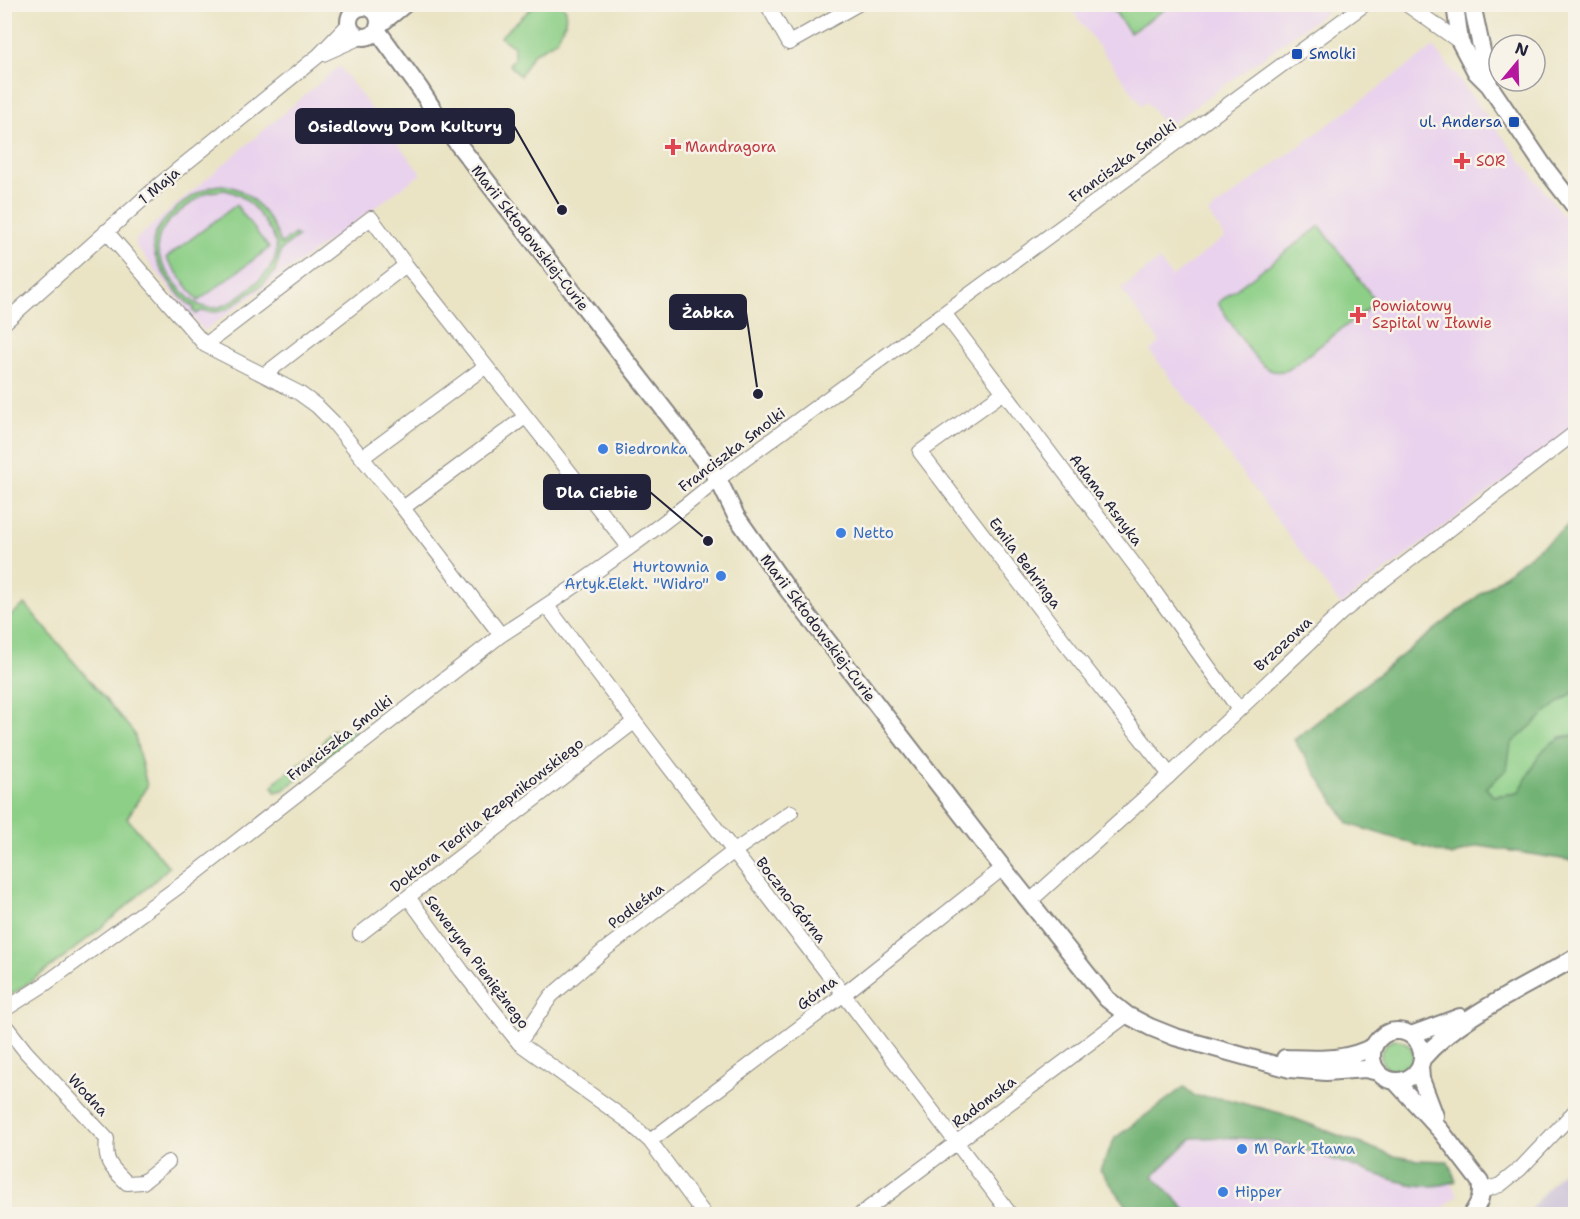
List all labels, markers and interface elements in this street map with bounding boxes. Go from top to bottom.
north arrow [1487,33,1547,93]
text: N [1512,37,1531,61]
place label: Smolki [1309,44,1356,64]
marker: Smolki [1290,47,1304,61]
callout: Osiedlowy Dom Kultury [296,109,514,143]
place label: ul. Andersa [1419,112,1503,132]
street label: Franciszka Smolki [1065,115,1181,207]
marker: ul. Andersa [1507,115,1521,129]
text: Osiedlowy Dom Kultury [308,116,502,137]
place label: Mandragora [685,137,777,157]
marker: Mandragora [666,140,680,154]
place label: SOR [1476,151,1505,171]
marker: SOR [1453,152,1471,170]
street label: Marii Skłodowskiej-Curie [467,161,593,315]
street label: 1 Maja [134,162,184,209]
callout: Żabka [670,295,746,329]
place label: Powiatowy Szpital w Iławie [1372,296,1492,333]
text: Żabka [682,302,734,323]
marker: Powiatowy Szpital w Iławie [1349,306,1367,324]
street label: Franciszka Smolki [675,403,789,497]
place label: Biedronka [615,439,688,459]
marker: Biedronka [596,442,610,456]
street label: Adama Asnyka [1065,450,1148,551]
callout: Dla Ciebie [544,475,650,509]
text: Dla Ciebie [556,482,638,503]
street label: Emila Behringa [984,513,1066,613]
place label: Netto [853,523,894,543]
marker: Netto [834,526,848,540]
street label: Marii Skłodowskiej-Curie [756,550,880,706]
place label: Hurtownia Artyk.Elekt. "Widro" [565,557,710,594]
marker: Hurtownia Artyk.Elekt. "Widro" [714,569,728,583]
street label: Brzozowa [1250,612,1317,676]
street label: Franciszka Smolki [283,690,397,786]
street label: Doktora Teofila Rzepnikowskiego [386,733,588,897]
street label: Boczno-Górna [751,853,831,948]
street label: Podleśna [604,878,669,934]
street label: Seweryna Pieniężnego [420,891,534,1033]
street label: Górna [793,971,842,1015]
street label: Wodna [63,1070,113,1121]
street label: Radomska [948,1071,1021,1133]
place label: M Park Iława [1254,1139,1356,1159]
marker: M Park Iława [1235,1142,1249,1156]
place label: Hipper [1235,1182,1282,1202]
marker: Hipper [1216,1185,1230,1199]

